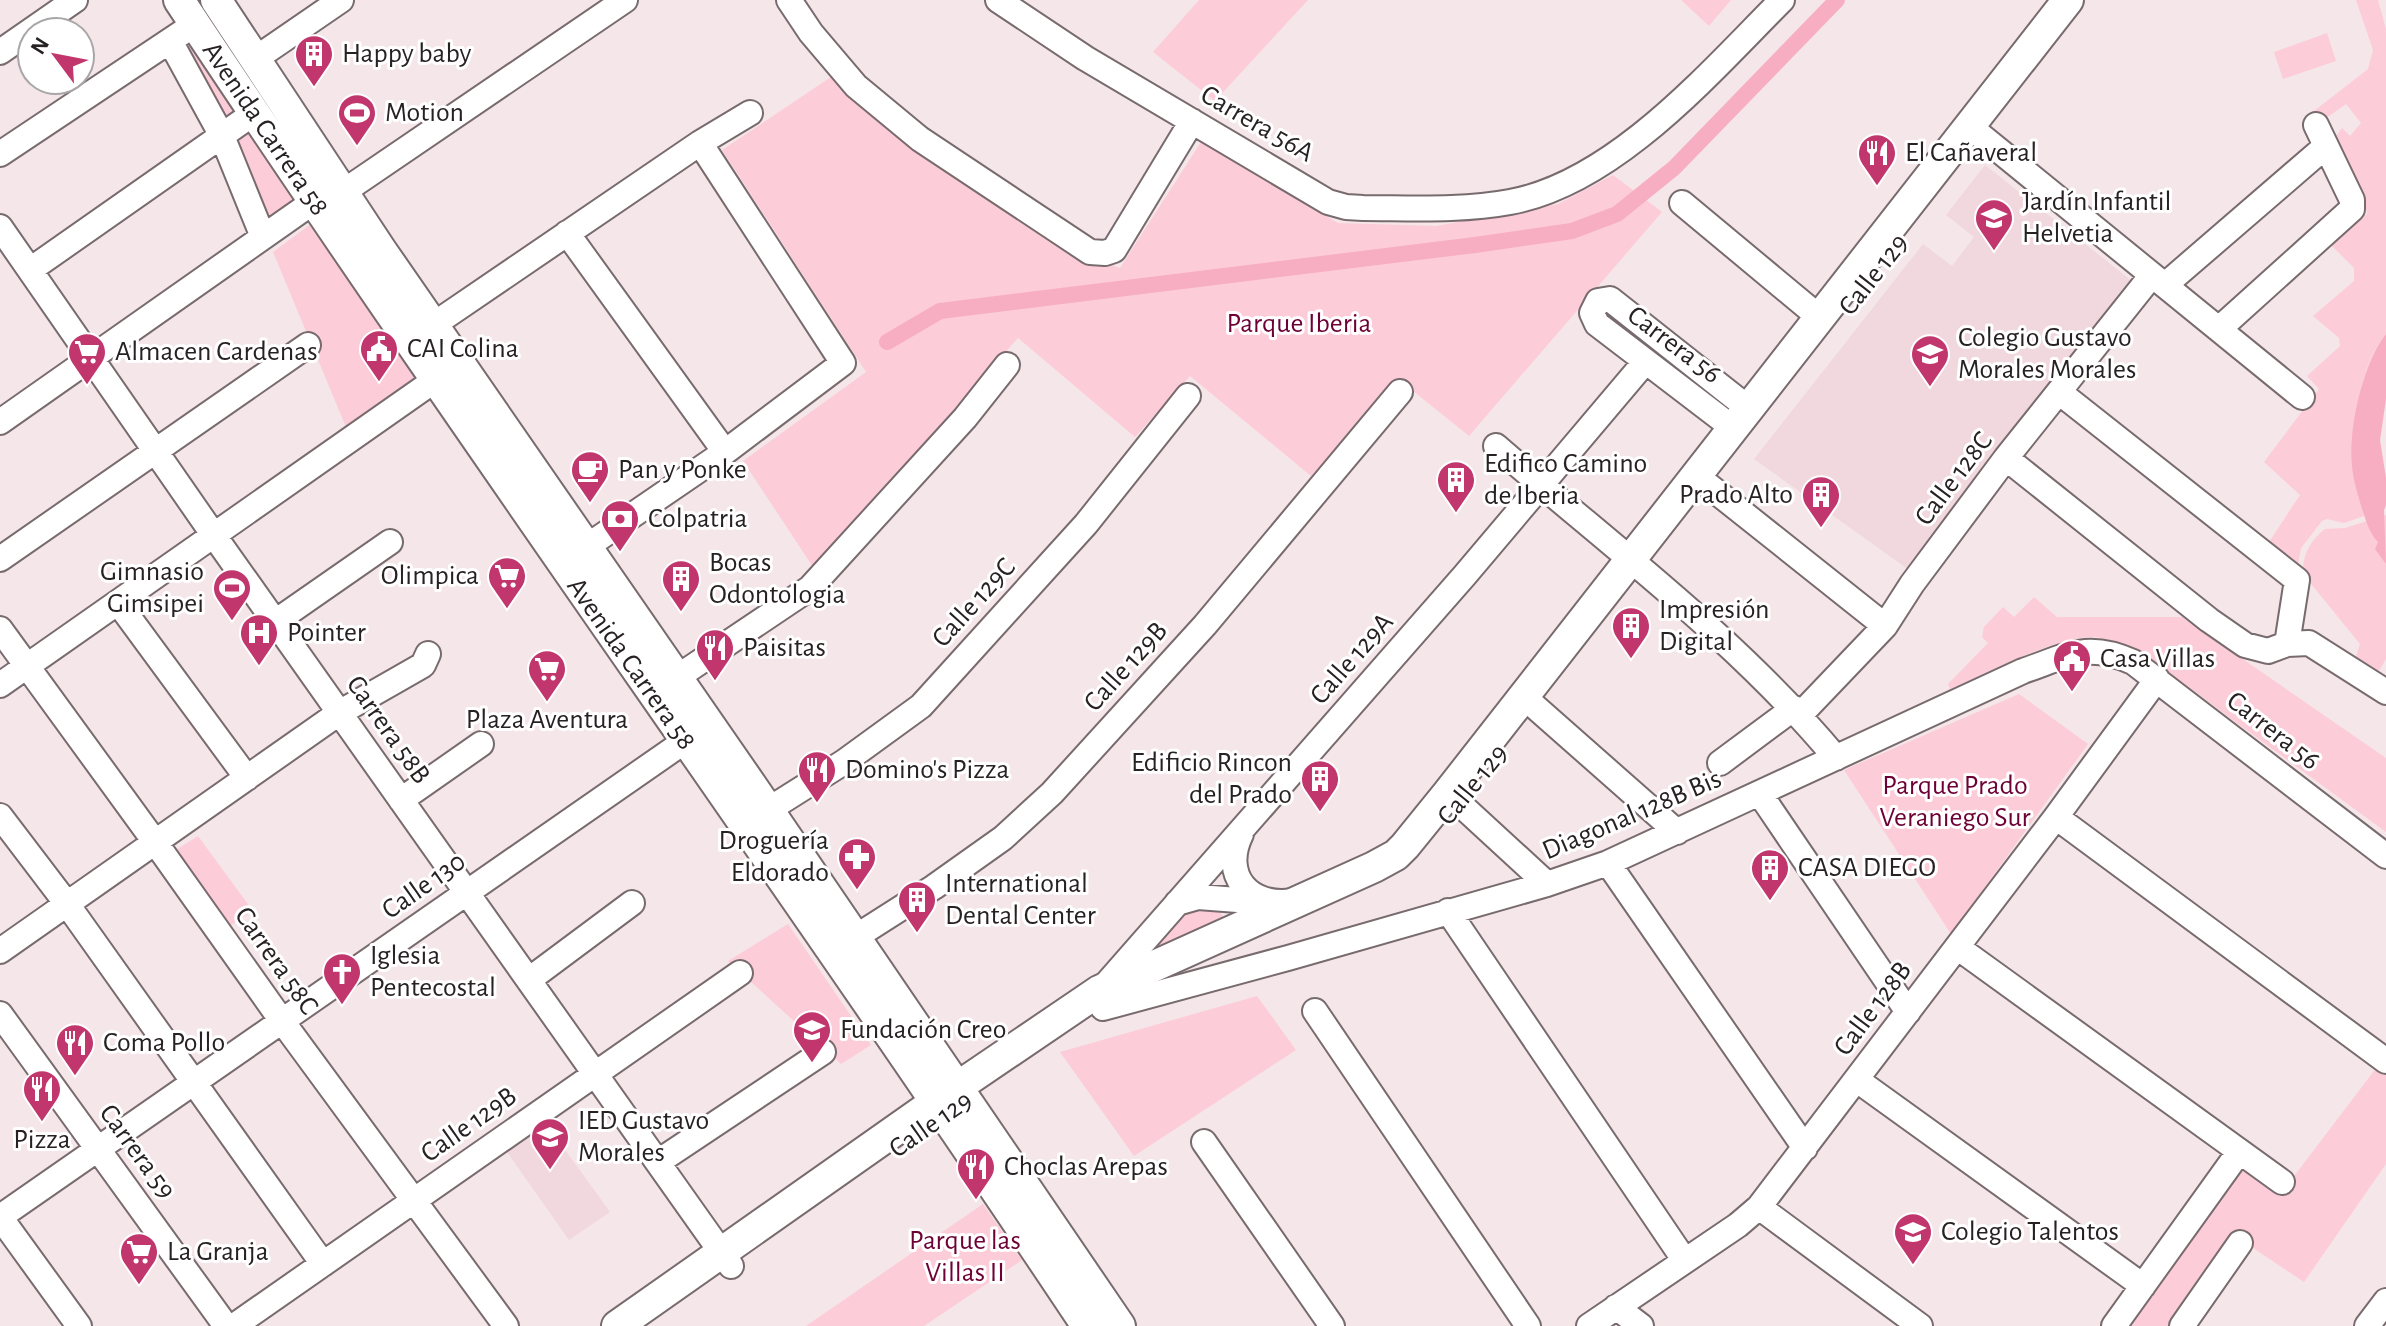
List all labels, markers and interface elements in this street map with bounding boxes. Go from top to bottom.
north arrow [16,16,96,96]
building icon: Happy baby [293,33,335,88]
text: N [27,34,53,58]
street label: Avenida Carrera 58 [197,37,333,221]
place label: Happy baby [342,40,472,68]
street label: Carrera 56A [1196,80,1318,168]
sports icon: Motion [336,92,378,147]
place label: Motion [385,99,464,127]
restaurant icon: El Cañaveral [1856,132,1898,187]
place label: El Cañaveral [1905,139,2037,167]
place label: Jardín Infantil Helvetia [2022,188,2171,248]
school or university icon: Jardín Infantil Helvetia [1973,197,2015,252]
street label: Calle 129 [1834,229,1914,321]
street label: Carrera 56 [1622,301,1726,389]
park label: Parque Iberia [1226,310,1372,338]
place label: Colegio Gustavo Morales Morales [1958,324,2136,384]
public building icon: CAI Colina [358,328,400,383]
supermarket icon: Almacen Cardenas [66,331,108,386]
school or university icon: Colegio Gustavo Morales Morales [1909,333,1951,388]
place label: CAI Colina [407,335,519,363]
place label: Almacen Cardenas [115,338,318,366]
street label: Calle 128C [1910,427,1998,531]
cafe icon: Pan y Ponke [569,449,611,504]
place label: Edifico Camino de Iberia [1484,450,1647,510]
place label: Pan y Ponke [618,456,747,484]
building icon: Edifico Camino de Iberia [1435,459,1477,514]
building icon: Prado Alto [1800,474,1842,529]
place label: Prado Alto [1679,481,1793,509]
bank icon: Colpatria [599,498,641,553]
place label: Colpatria [648,505,748,533]
place label: Bocas Odontologia [709,549,846,609]
street label: Calle 129C [927,553,1021,653]
supermarket icon: Olimpica [486,555,528,610]
place label: Gimnasio Gimsipei [100,558,204,618]
building icon: Bocas Odontologia [660,558,702,613]
place label: Olimpica [381,562,479,590]
sports icon: Gimnasio Gimsipei [211,567,253,622]
street label: Avenida Carrera 58 [561,573,701,755]
place label: Impresión Digital [1659,596,1770,656]
building icon: Impresión Digital [1610,605,1652,660]
street label: Calle 129A [1305,608,1399,710]
hospital icon: Pointer [238,612,280,667]
street label: Calle 129B [1079,617,1173,717]
place label: Pointer [287,619,366,647]
restaurant icon: Paisitas [694,627,736,682]
place label: Paisitas [743,634,826,662]
public building icon: Casa Villas [2051,638,2093,693]
place label: Casa Villas [2100,645,2215,673]
supermarket icon: Plaza Aventura [526,648,568,703]
street label: Carrera 58B [341,671,435,789]
street label: Carrera 56 [2221,686,2325,776]
place label: Plaza Aventura [466,706,628,734]
street label: Calle 129 [1432,740,1514,830]
restaurant icon: Domino's Pizza [796,749,838,804]
place label: Edificio Rincon del Prado [1131,749,1292,809]
place label: Domino's Pizza [845,756,1009,784]
building icon: Edificio Rincon del Prado [1299,758,1341,813]
street label: Diagonal 128B Bis [1538,765,1726,865]
park label: Parque Prado Veraniego Sur [1879,772,2031,832]
place label: Droguería Eldorado [719,827,829,887]
pharmacy icon: Droguería Eldorado [836,836,878,891]
street label: Calle 130 [377,847,471,925]
building icon: CASA DIEGO [1749,847,1791,902]
place label: CASA DIEGO [1798,854,1936,882]
place label: International Dental Center [945,870,1096,930]
building icon: International Dental Center [896,879,938,934]
street label: Carrera 58C [229,902,323,1020]
place label: Iglesia Pentecostal [370,942,496,1002]
church icon: Iglesia Pentecostal [321,951,363,1006]
street label: Calle 128B [1829,957,1917,1061]
school or university icon: Fundación Creo [791,1009,833,1064]
place label: Fundación Creo [840,1016,1006,1044]
restaurant icon: Coma Pollo [54,1022,96,1077]
place label: Coma Pollo [103,1029,225,1057]
restaurant icon: Pizza [21,1068,63,1123]
street label: Calle 129B [416,1082,522,1168]
street label: Calle 129 [884,1086,978,1164]
street label: Carrera 59 [94,1100,180,1204]
place label: IED Gustavo Morales [578,1107,709,1167]
school or university icon: IED Gustavo Morales [529,1116,571,1171]
place label: Pizza [13,1126,71,1154]
restaurant icon: Choclas Arepas [955,1146,997,1201]
place label: Choclas Arepas [1004,1153,1168,1181]
school or university icon: Colegio Talentos [1892,1211,1934,1266]
place label: Colegio Talentos [1941,1218,2119,1246]
park label: Parque las Villas II [909,1227,1021,1287]
supermarket icon: La Granja [118,1231,160,1286]
place label: La Granja [167,1238,269,1266]

